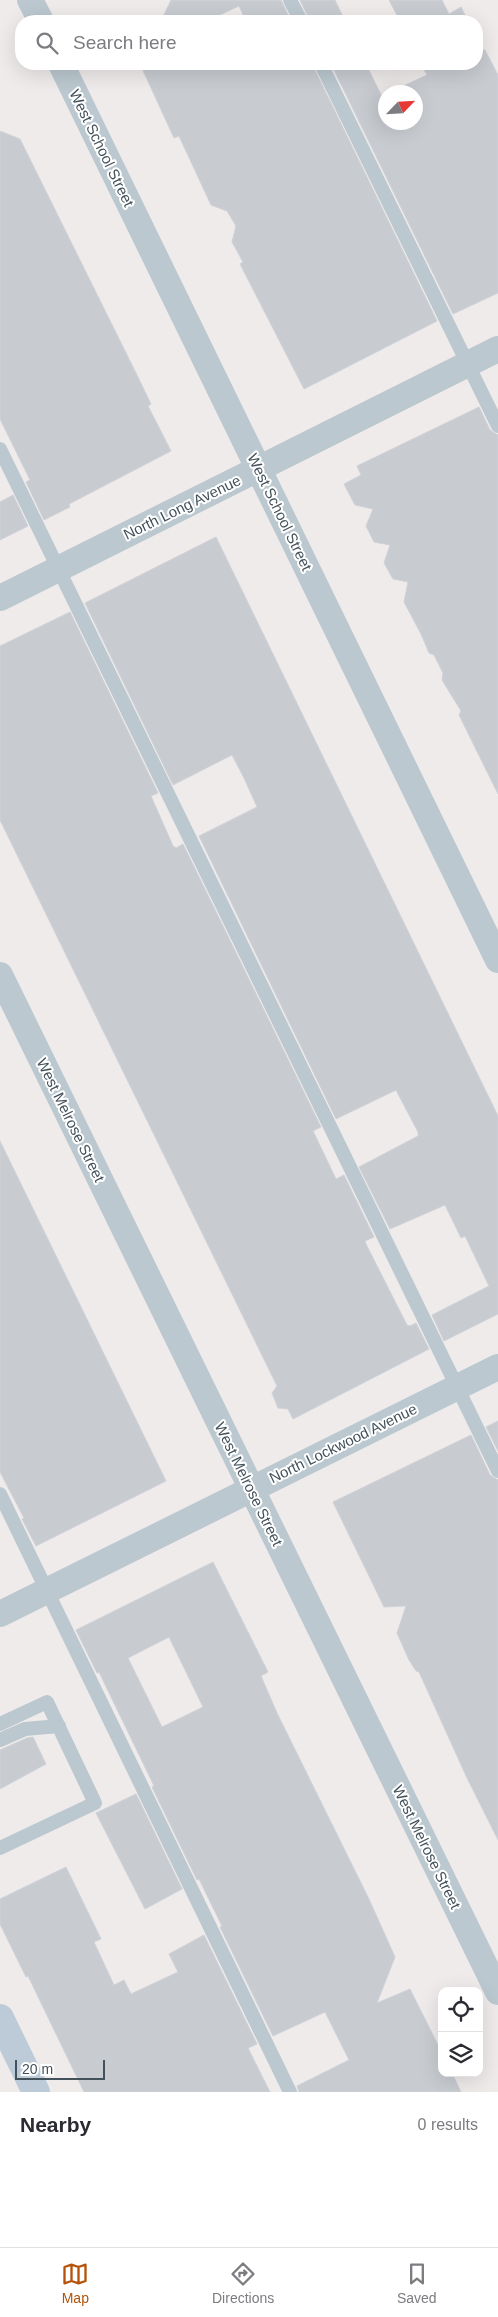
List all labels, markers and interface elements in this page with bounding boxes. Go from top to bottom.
search box [15,15,483,70]
icon: search [33,29,61,57]
text: Search here [73,32,177,53]
north arrow [378,85,423,130]
street label: West School Street [66,87,138,210]
street label: West School Street [244,451,316,574]
street label: North Long Avenue [121,471,243,543]
street label: West Melrose Street [34,1055,109,1185]
street label: North Lockwood Avenue [266,1400,420,1486]
street label: West Melrose Street [212,1419,287,1549]
street label: West Melrose Street [390,1782,465,1912]
map controls [438,1987,483,2077]
button: locate [438,1987,483,2032]
button: layers [438,2032,483,2077]
scale bar [15,2057,105,2080]
text: 20 m [22,2061,53,2077]
text: Nearby [20,2113,91,2136]
text: 0 results [418,2116,478,2133]
tab: Map [61,2260,89,2306]
tab: Directions [212,2260,274,2306]
tab: Saved [397,2260,437,2306]

